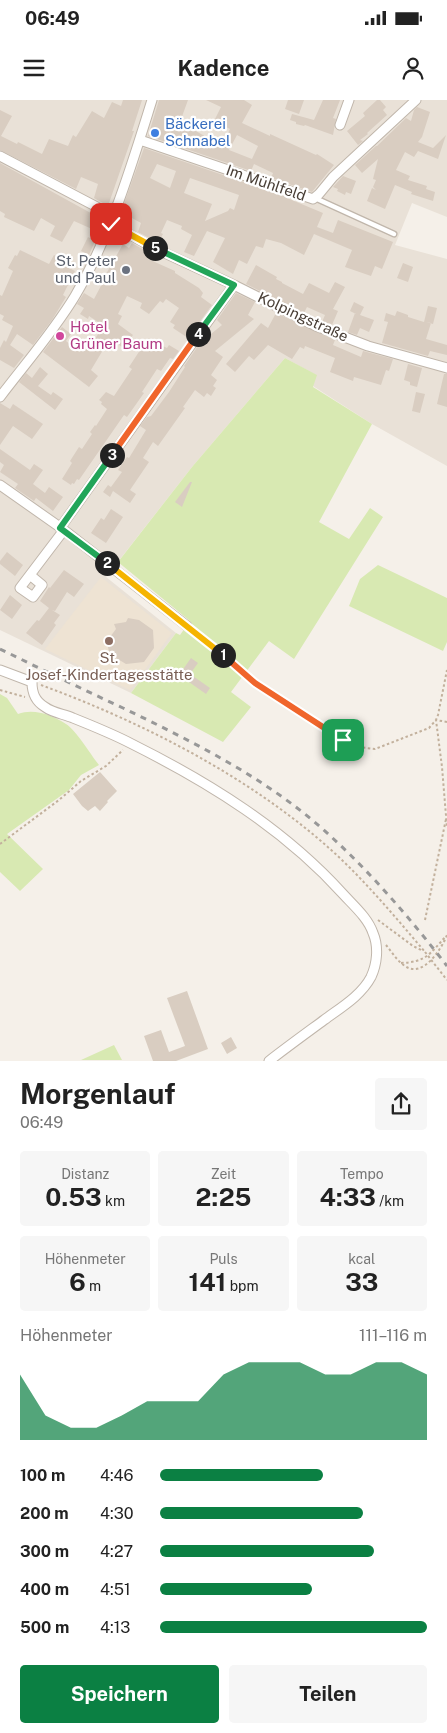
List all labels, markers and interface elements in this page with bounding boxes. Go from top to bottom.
text: 06:49 [25,7,80,29]
icon: menu [20,54,48,82]
icon: person [399,54,427,82]
text: Kadence [178,55,269,81]
place label: Bäckerei Schnabel [165,115,231,149]
marker: Bäckerei Schnabel [149,127,161,139]
street label: Im Mühlfeld [224,161,308,204]
pin [90,203,132,245]
icon: check [97,210,125,238]
pin: 5 [142,236,168,260]
text: 5 [151,240,160,256]
place label: St. Peter und Paul [55,252,116,286]
marker: St. Peter und Paul [120,264,132,276]
street label: Kolpingstraße [255,288,351,345]
place label: Hotel Grüner Baum [70,318,162,352]
pin: 4 [186,322,210,346]
text: 4 [194,326,203,342]
marker: Hotel Grüner Baum [54,330,66,342]
pin: 3 [100,442,124,468]
text: 3 [108,447,117,463]
pin: 2 [94,550,120,576]
text: 2 [103,555,112,571]
marker: St. Josef-Kindertagesstätte [103,635,115,647]
pin: 1 [210,642,236,668]
text: 1 [221,647,227,663]
place label: St. Josef-Kindertagesstätte [26,649,192,683]
pin [322,719,364,761]
icon: arrive [329,726,357,754]
text: Morgenlauf [20,1077,175,1110]
button: share [375,1078,427,1130]
text: 06:49 [20,1113,63,1132]
text: Distanz [61,1166,109,1182]
text: Zeit [211,1166,236,1182]
text: Tempo [340,1166,384,1182]
text: 0.53 [45,1182,102,1212]
text: 2:25 [196,1182,251,1212]
text: 4:33 [320,1182,376,1212]
text: km [102,1193,125,1209]
text: /km [376,1193,404,1209]
text: Höhenmeter [45,1251,126,1267]
text: Puls [209,1251,238,1267]
text: kcal [348,1251,375,1267]
text: 6 [69,1267,86,1297]
text: 141 [188,1267,226,1297]
text: 33 [345,1267,378,1297]
text: m [86,1278,101,1294]
text: bpm [226,1278,259,1294]
text: Höhenmeter [20,1326,113,1345]
text: 111–116 m [359,1326,427,1345]
text: 100 m [20,1466,65,1485]
text: 4:46 [100,1466,134,1485]
text: 200 m [20,1504,69,1523]
text: 4:30 [100,1504,133,1523]
text: 300 m [20,1542,69,1561]
text: 4:27 [100,1542,133,1561]
text: 400 m [20,1580,69,1599]
text: 4:51 [100,1580,130,1599]
text: 500 m [20,1618,69,1637]
text: 4:13 [100,1618,130,1637]
button: Speichern [20,1665,219,1723]
button: Teilen [229,1665,427,1723]

